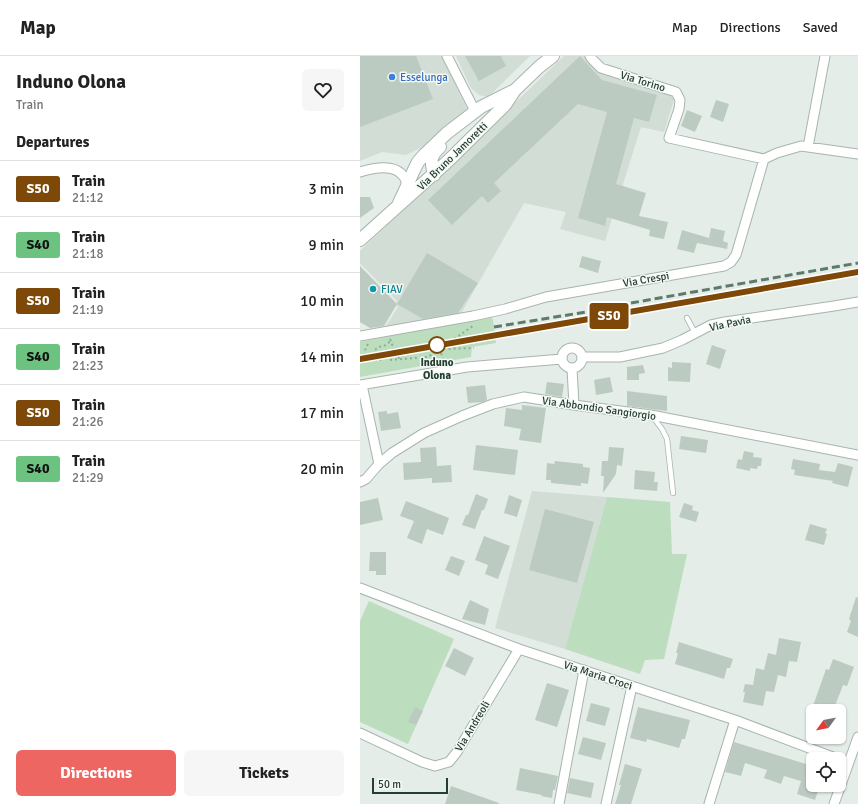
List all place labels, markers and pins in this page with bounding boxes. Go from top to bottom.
place label: Esselunga [400,71,448,84]
marker: Esselunga [387,72,397,82]
place label: FIAV [381,283,403,296]
marker: FIAV [368,284,378,294]
marker: Induno Olona [428,336,446,354]
place label: Induno Olona [420,356,454,382]

